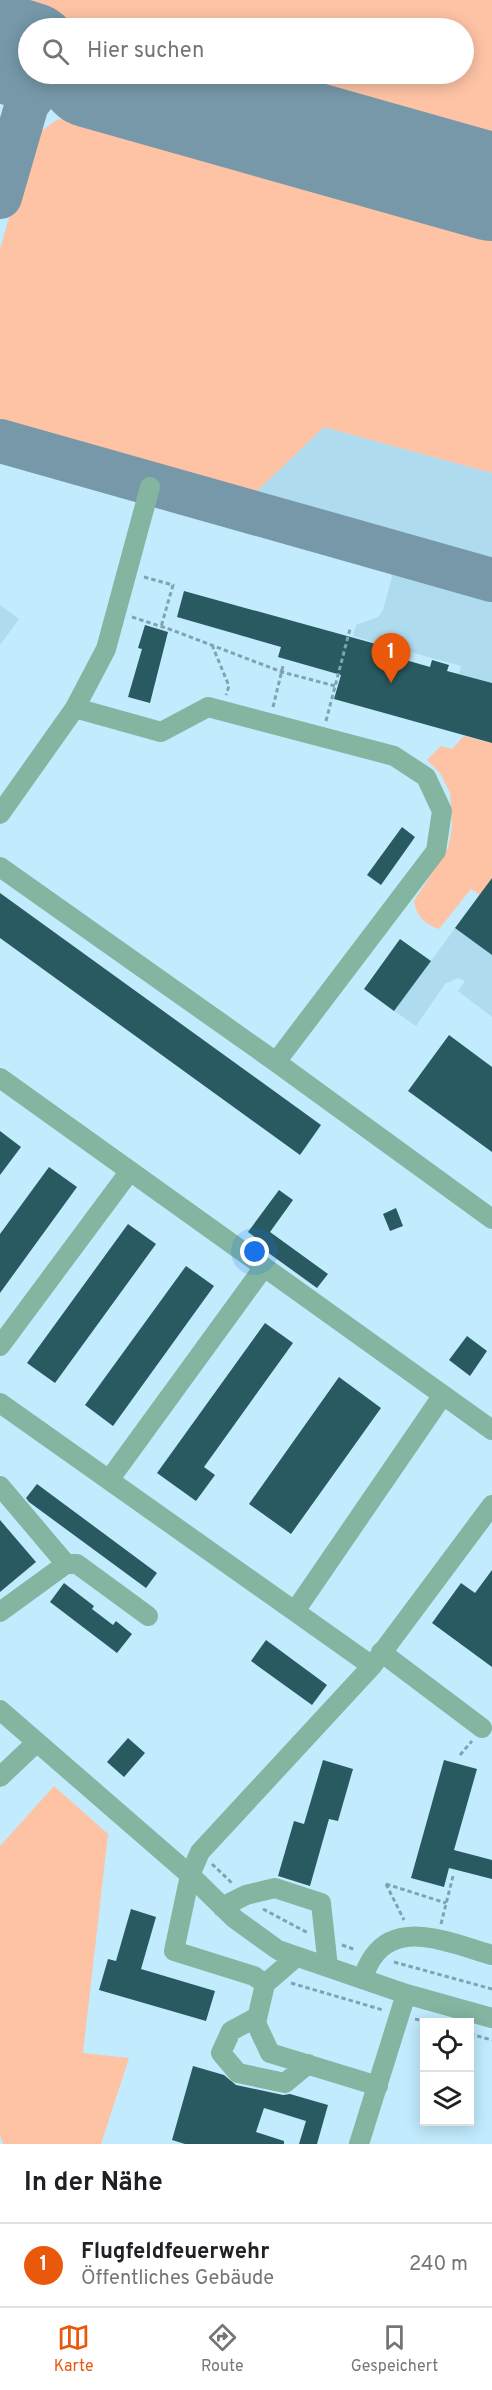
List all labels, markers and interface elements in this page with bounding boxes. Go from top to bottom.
search box [18,18,474,84]
icon: search [39,35,72,68]
text: Hier suchen [87,38,204,65]
pin: 1 [372,634,410,683]
your location [240,1237,269,1266]
map controls [420,2018,474,2126]
button: locate [420,2018,474,2072]
button: layers [420,2072,474,2126]
text: In der Nähe [24,2167,163,2200]
text: Flugfeldfeuerwehr [81,2239,269,2266]
text: 1 [40,2252,48,2278]
text: 240 m [409,2252,468,2278]
text: Öffentliches Gebäude [81,2266,274,2292]
tab: Karte [54,2321,94,2377]
tab: Route [201,2321,244,2377]
tab: Gespeichert [351,2321,438,2377]

